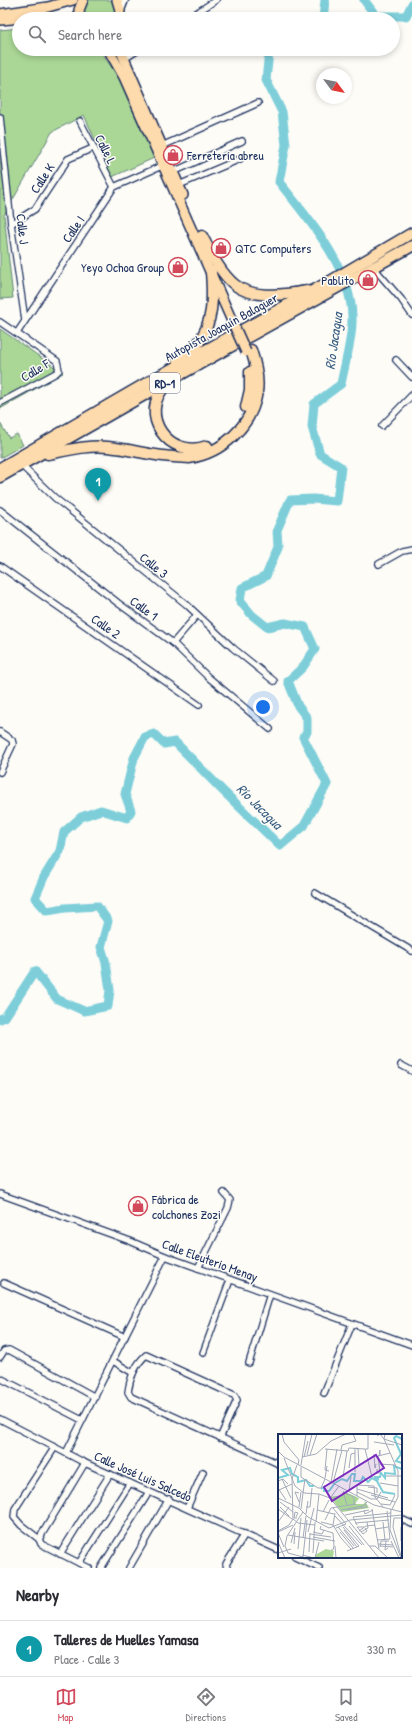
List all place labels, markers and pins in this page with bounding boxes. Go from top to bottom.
shop icon: Ferretería abreu [162,144,184,166]
place label: Ferretería abreu [186,146,264,164]
shop icon: QTC Computers [210,237,232,259]
place label: QTC Computers [235,239,311,257]
shop icon: Yeyo Ochoa Group [167,256,189,278]
place label: Yeyo Ochoa Group [81,258,164,276]
shop icon: Pablito [357,269,379,291]
place label: Pablito [321,271,354,289]
pin: 1 [85,468,111,501]
place label: Fábrica de colchones Zozi [151,1190,221,1223]
shop icon: Fábrica de colchones Zozi [127,1195,149,1217]

